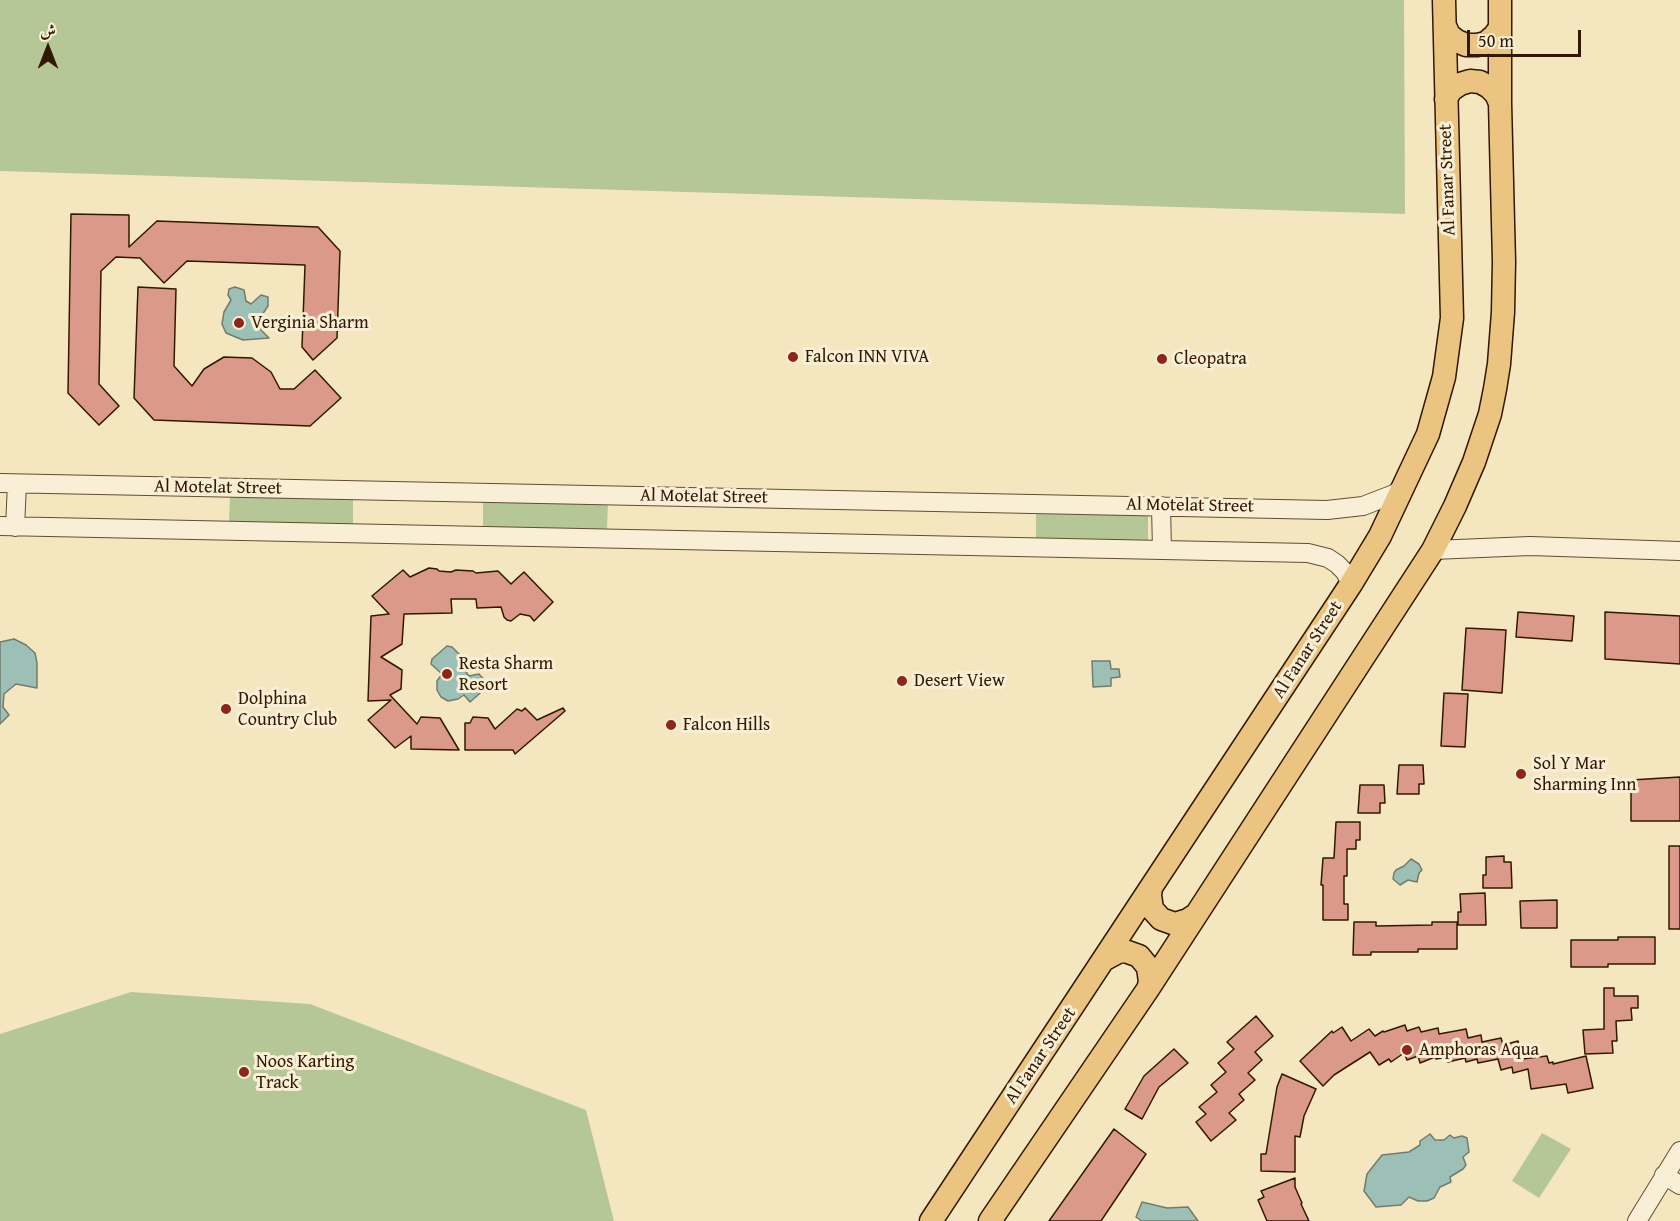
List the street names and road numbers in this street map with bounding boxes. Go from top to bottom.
street label: Al Fanar Street [1435,124,1461,236]
street label: Al Motelat Street [154,476,282,500]
street label: Al Motelat Street [640,485,768,509]
street label: Al Motelat Street [1126,494,1254,518]
street label: Al Fanar Street [1268,597,1348,703]
street label: Al Fanar Street [1001,1004,1081,1108]

